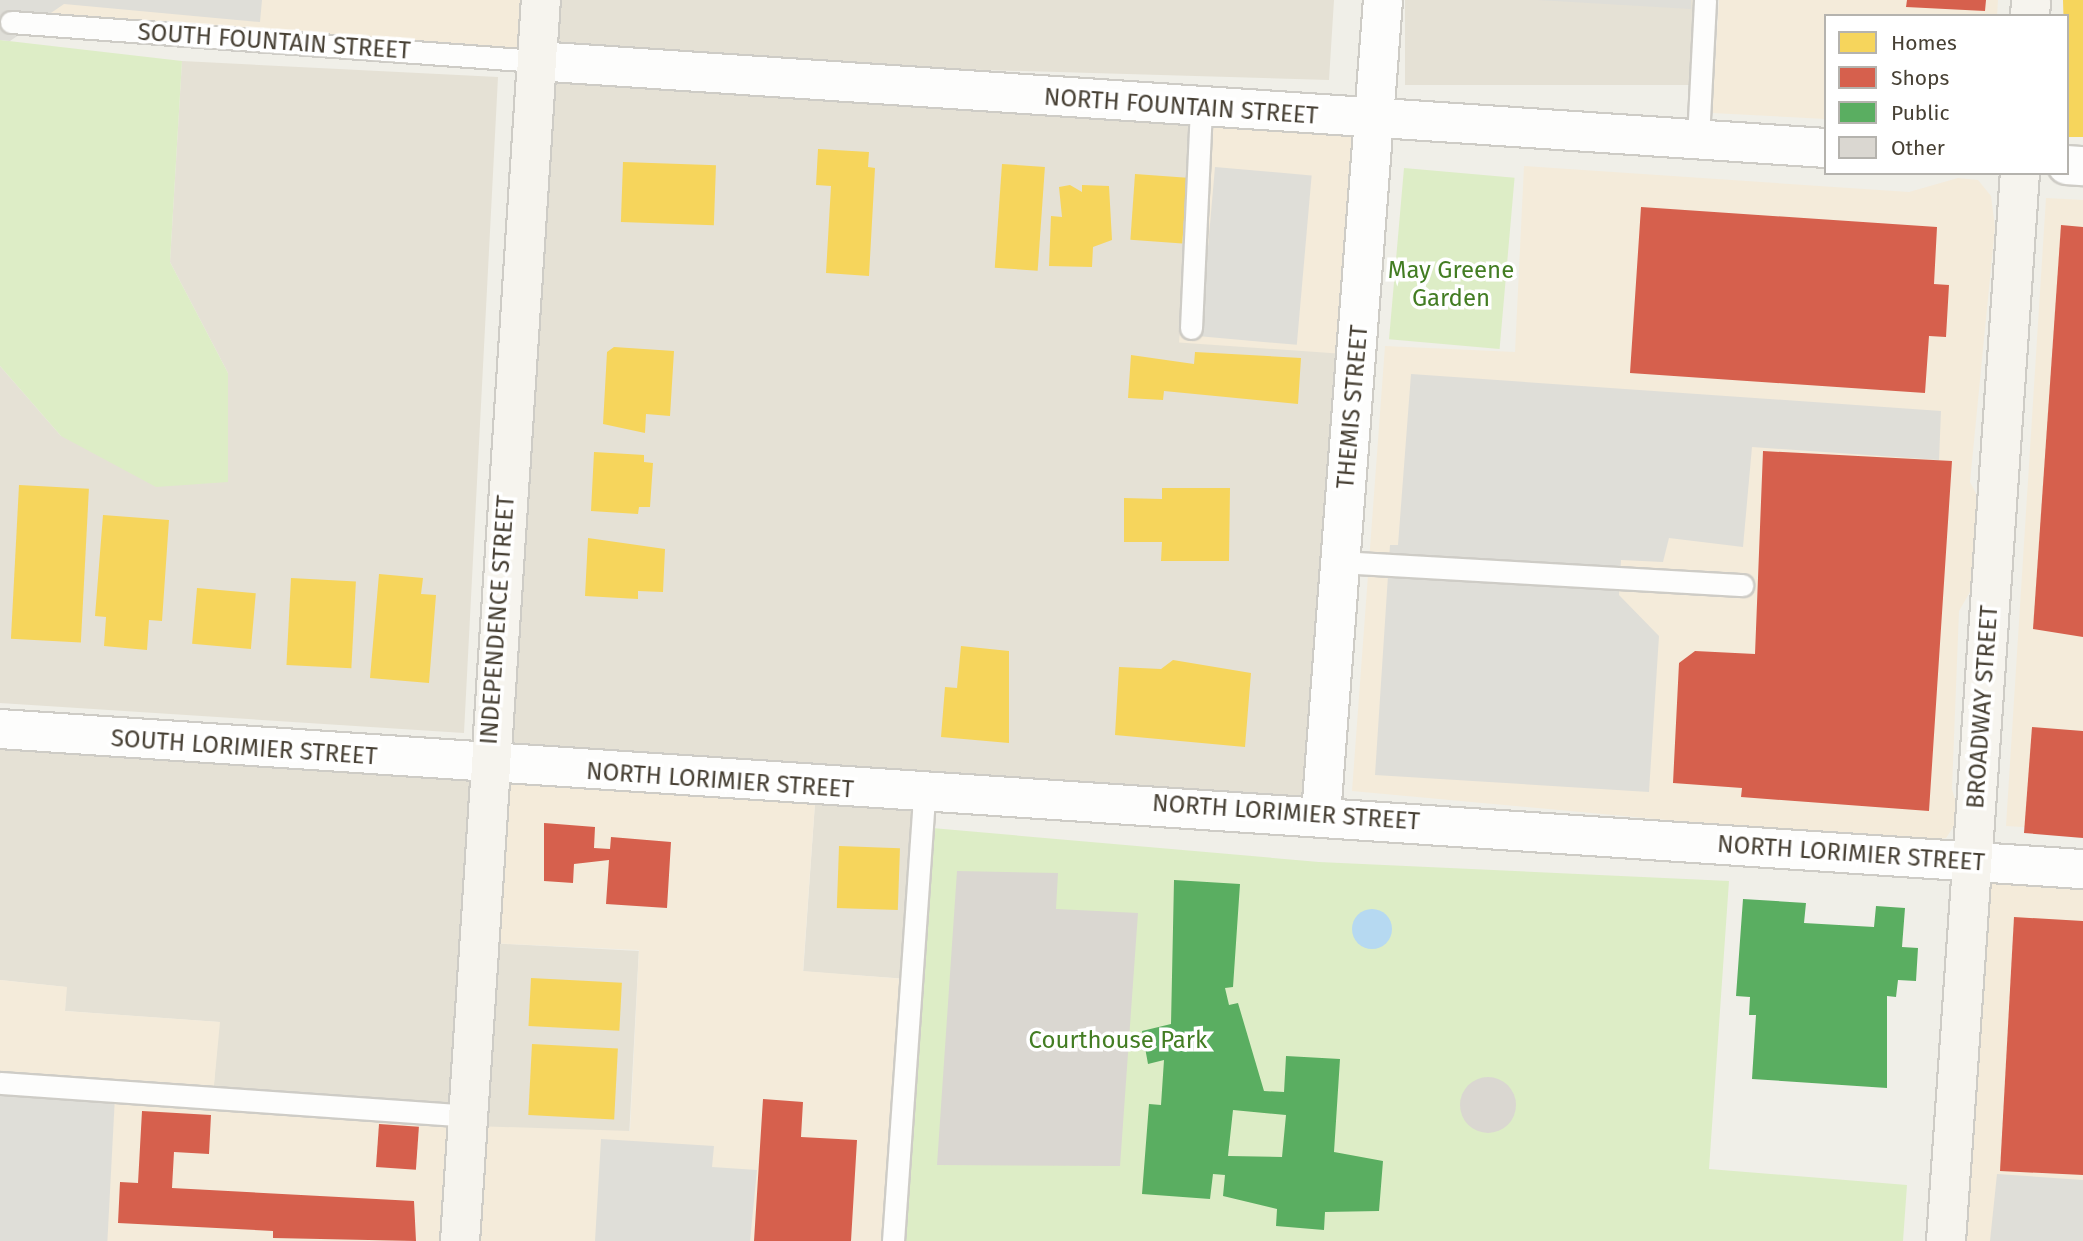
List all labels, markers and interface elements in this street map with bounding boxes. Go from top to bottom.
legend [1824,14,2069,175]
street label: SOUTH FOUNTAIN STREET [137,18,411,66]
text: Homes [1891,30,1957,56]
text: Shops [1891,65,1949,91]
street label: NORTH FOUNTAIN STREET [1043,83,1319,131]
text: Public [1891,100,1949,126]
text: Other [1891,135,1945,161]
park label: May Greene Garden [1388,257,1514,313]
street label: THEMIS STREET [1331,324,1375,490]
street label: INDEPENDENCE STREET [475,494,521,746]
street label: BROADWAY STREET [1962,604,2004,810]
street label: SOUTH LORIMIER STREET [110,724,378,772]
street label: NORTH LORIMIER STREET [585,757,855,805]
street label: NORTH LORIMIER STREET [1151,789,1421,837]
street label: NORTH LORIMIER STREET [1716,830,1986,878]
park label: Courthouse Park [1029,1027,1207,1055]

